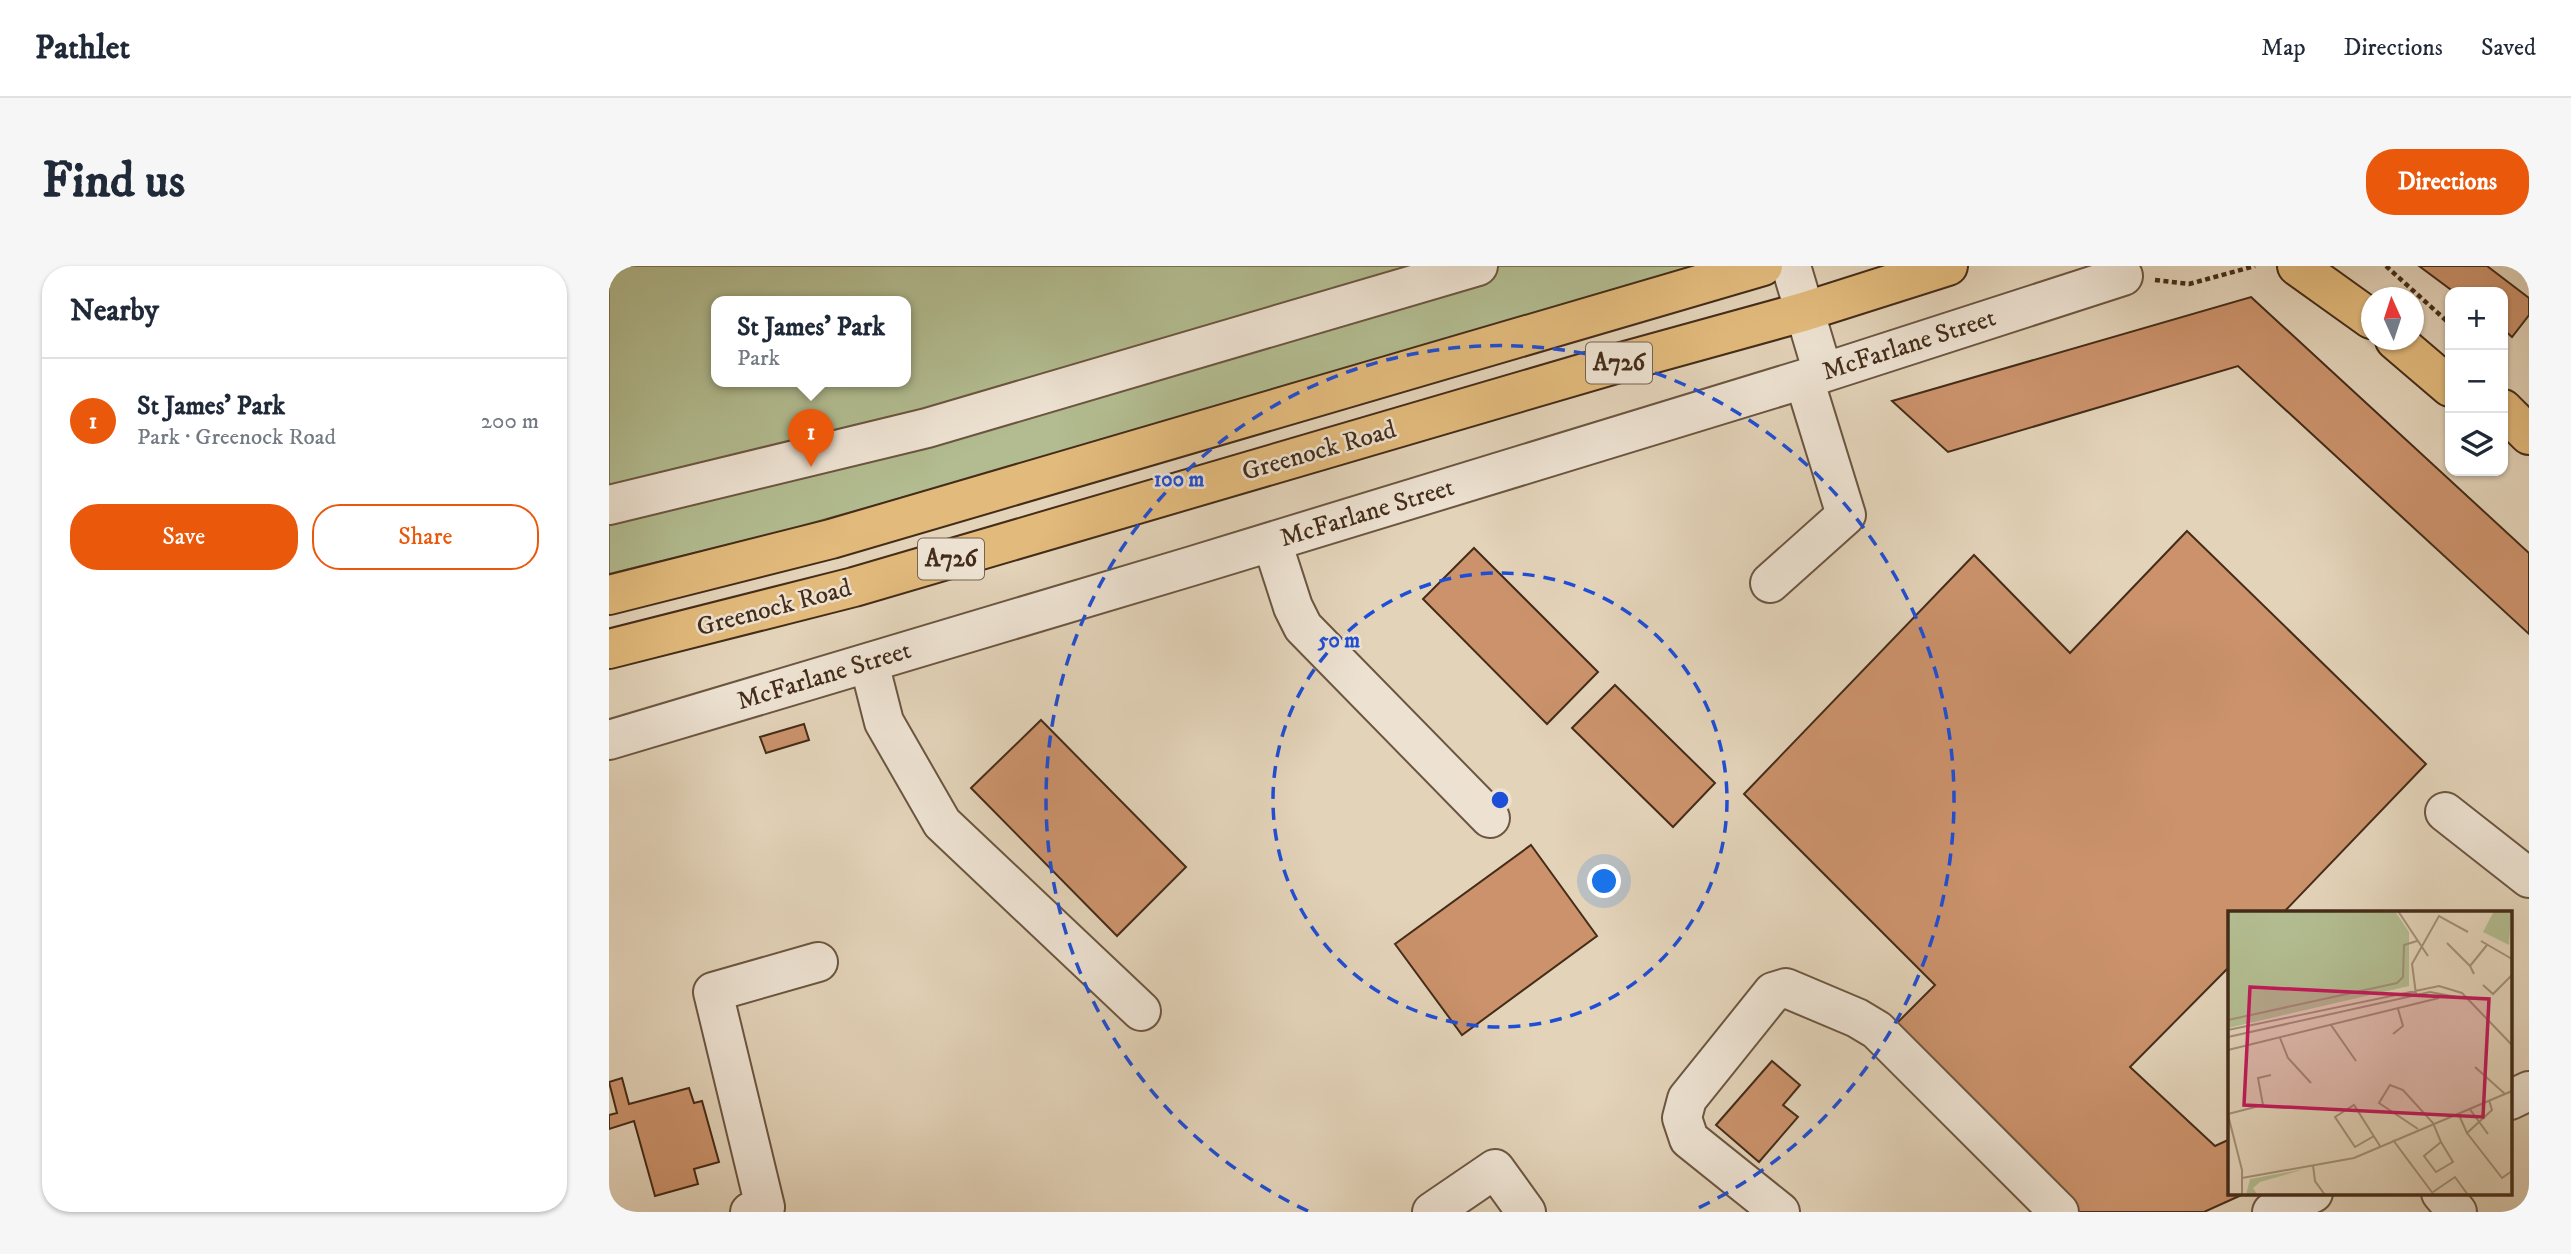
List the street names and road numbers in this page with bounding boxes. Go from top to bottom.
street label: McFarlane Street [1818,301,2000,389]
road number: A726 [1586,342,1652,384]
street label: Greenock Road [1238,413,1400,489]
street label: McFarlane Street [1276,471,1458,555]
road number: A726 [918,538,984,580]
street label: Greenock Road [693,571,855,645]
street label: McFarlane Street [733,634,915,718]

